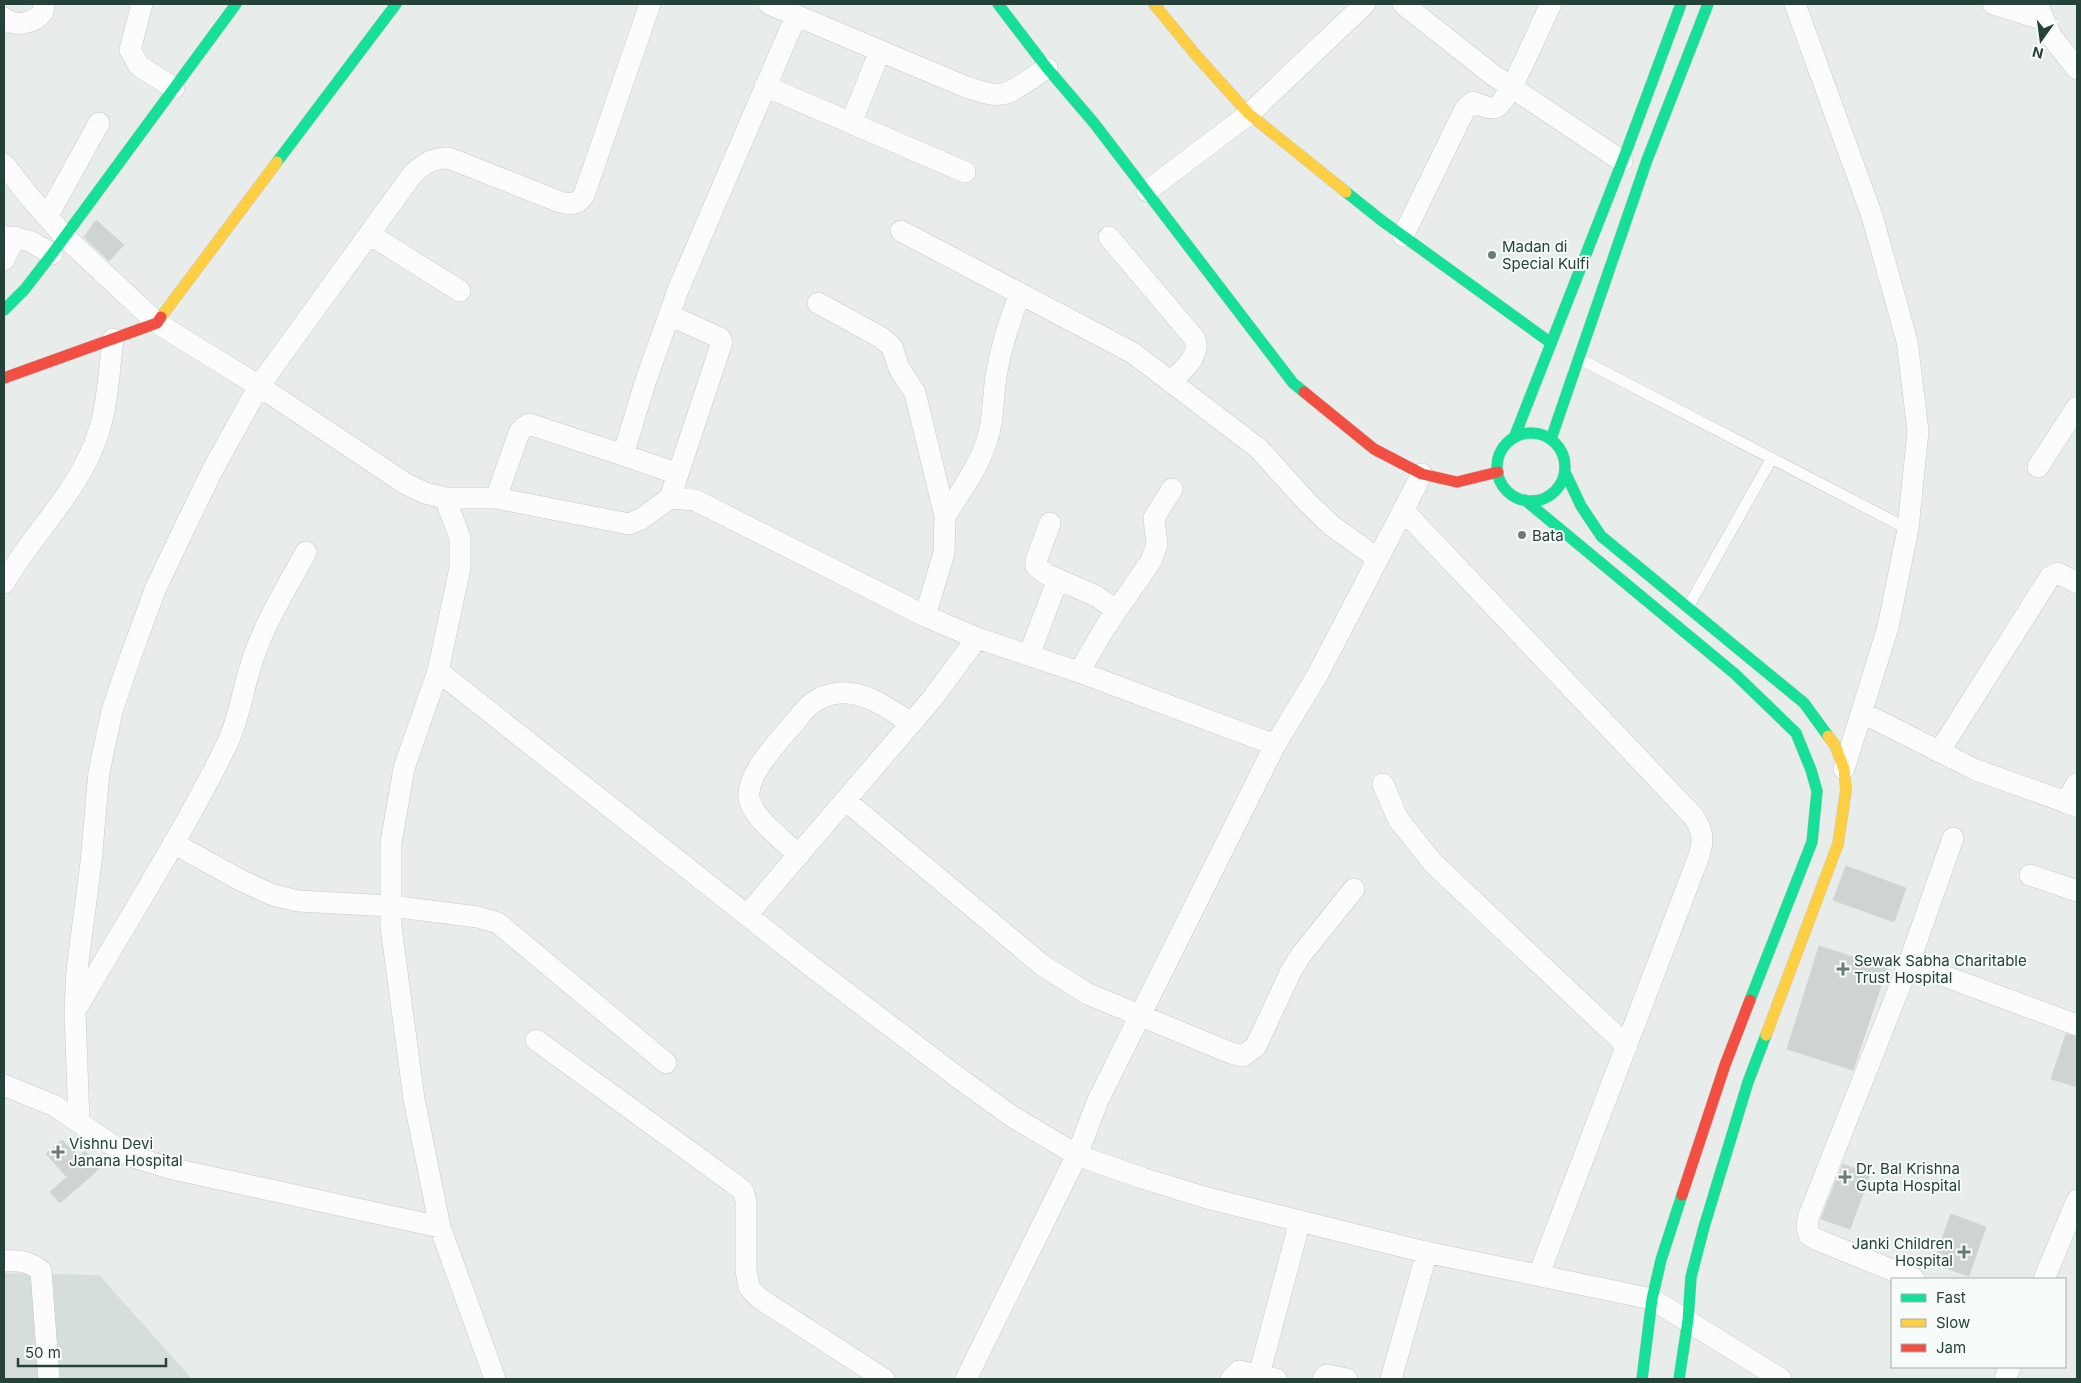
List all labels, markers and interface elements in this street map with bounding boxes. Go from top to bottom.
north arrow [2016,15,2066,65]
text: N [2031,44,2045,63]
place label: Madan di Special Kulfi [1502,237,1589,273]
marker: Madan di Special Kulfi [1486,249,1498,261]
place label: Bata [1532,526,1564,545]
marker: Bata [1516,529,1528,541]
place label: Sewak Sabha Charitable Trust Hospital [1854,951,2027,987]
marker: Sewak Sabha Charitable Trust Hospital [1836,962,1850,976]
place label: Vishnu Devi Janana Hospital [69,1134,183,1170]
marker: Vishnu Devi Janana Hospital [51,1145,65,1159]
place label: Dr. Bal Krishna Gupta Hospital [1856,1159,1961,1195]
marker: Dr. Bal Krishna Gupta Hospital [1838,1170,1852,1184]
place label: Janki Children Hospital [1852,1234,1953,1270]
marker: Janki Children Hospital [1957,1245,1971,1259]
legend [1891,1278,2066,1368]
text: Fast [1936,1288,1966,1307]
text: Slow [1936,1313,1970,1332]
scale bar [18,1336,165,1368]
text: Jam [1936,1338,1966,1357]
text: 50 m [25,1343,61,1362]

